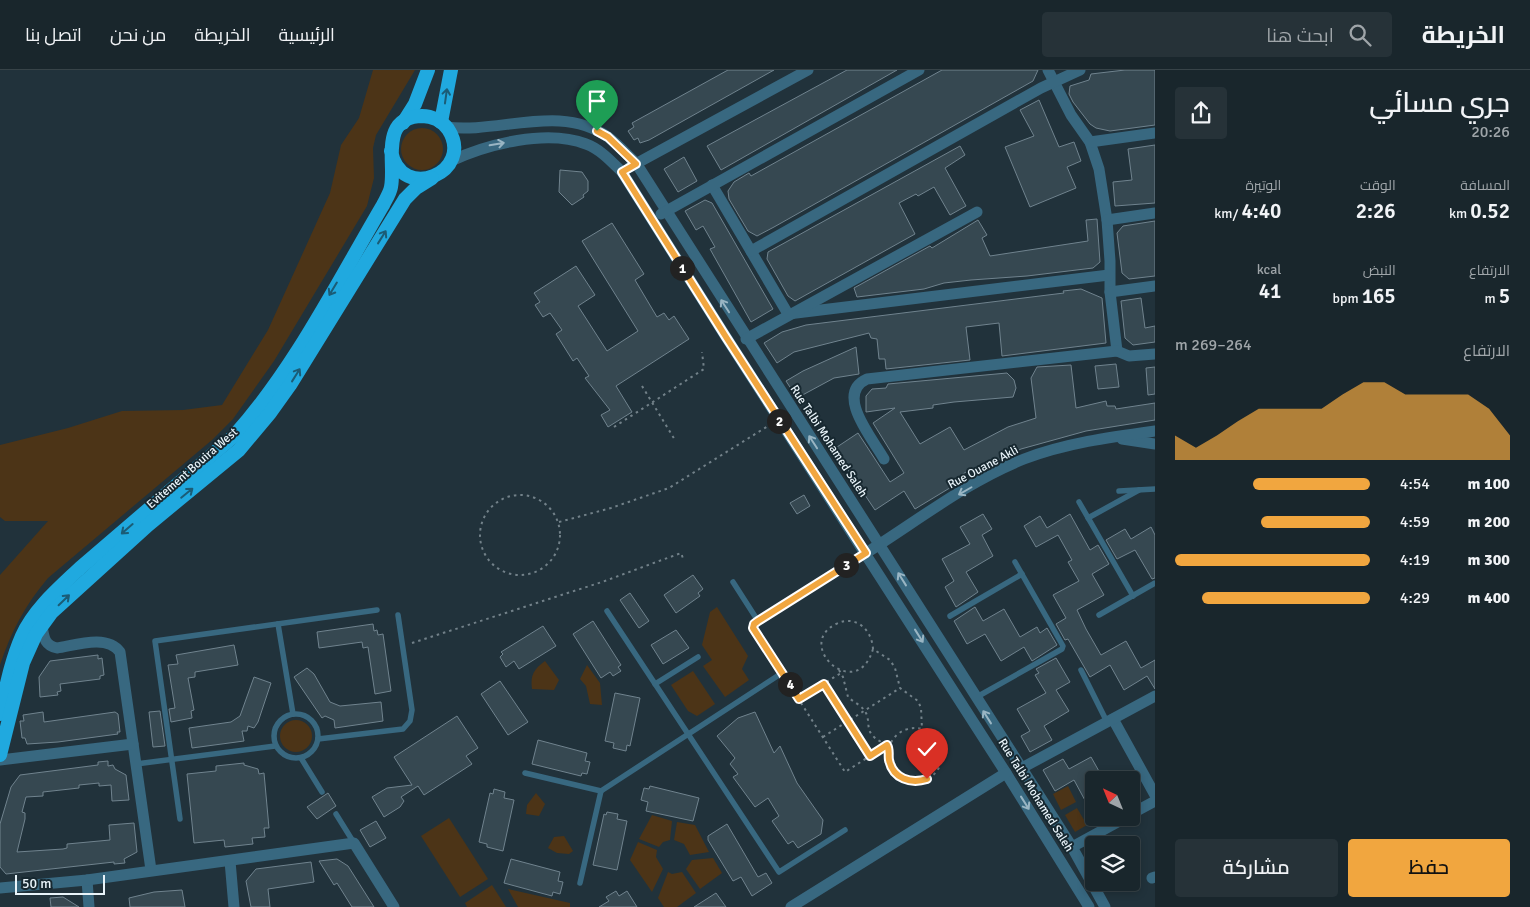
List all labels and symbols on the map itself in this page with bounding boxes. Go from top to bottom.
pin [576,80,618,131]
one-way arrow [441,89,451,105]
one-way arrow [488,139,504,149]
one-way arrow [377,230,387,244]
pin: 1 [670,256,694,280]
one-way arrow [328,281,338,295]
one-way arrow [719,300,729,314]
one-way arrow [292,368,302,382]
street label: Rue Talbi Mohamed Saleh [787,382,870,500]
pin: 2 [766,408,792,434]
street label: Evitement Bouira West [144,425,241,512]
one-way arrow [808,436,818,450]
street label: Rue Ouane Akli [945,443,1021,492]
one-way arrow [958,486,973,496]
one-way arrow [180,488,193,499]
one-way arrow [120,523,133,534]
pin: 3 [834,552,858,578]
one-way arrow [896,572,906,586]
one-way arrow [58,594,71,606]
one-way arrow [914,629,924,643]
pin: 4 [778,672,802,696]
one-way arrow [982,710,993,724]
pin [906,728,948,779]
street label: Rue Talbi Mohamed Saleh [995,736,1077,855]
north arrow [1085,771,1140,826]
one-way arrow [1020,795,1030,809]
scale bar [15,872,105,895]

